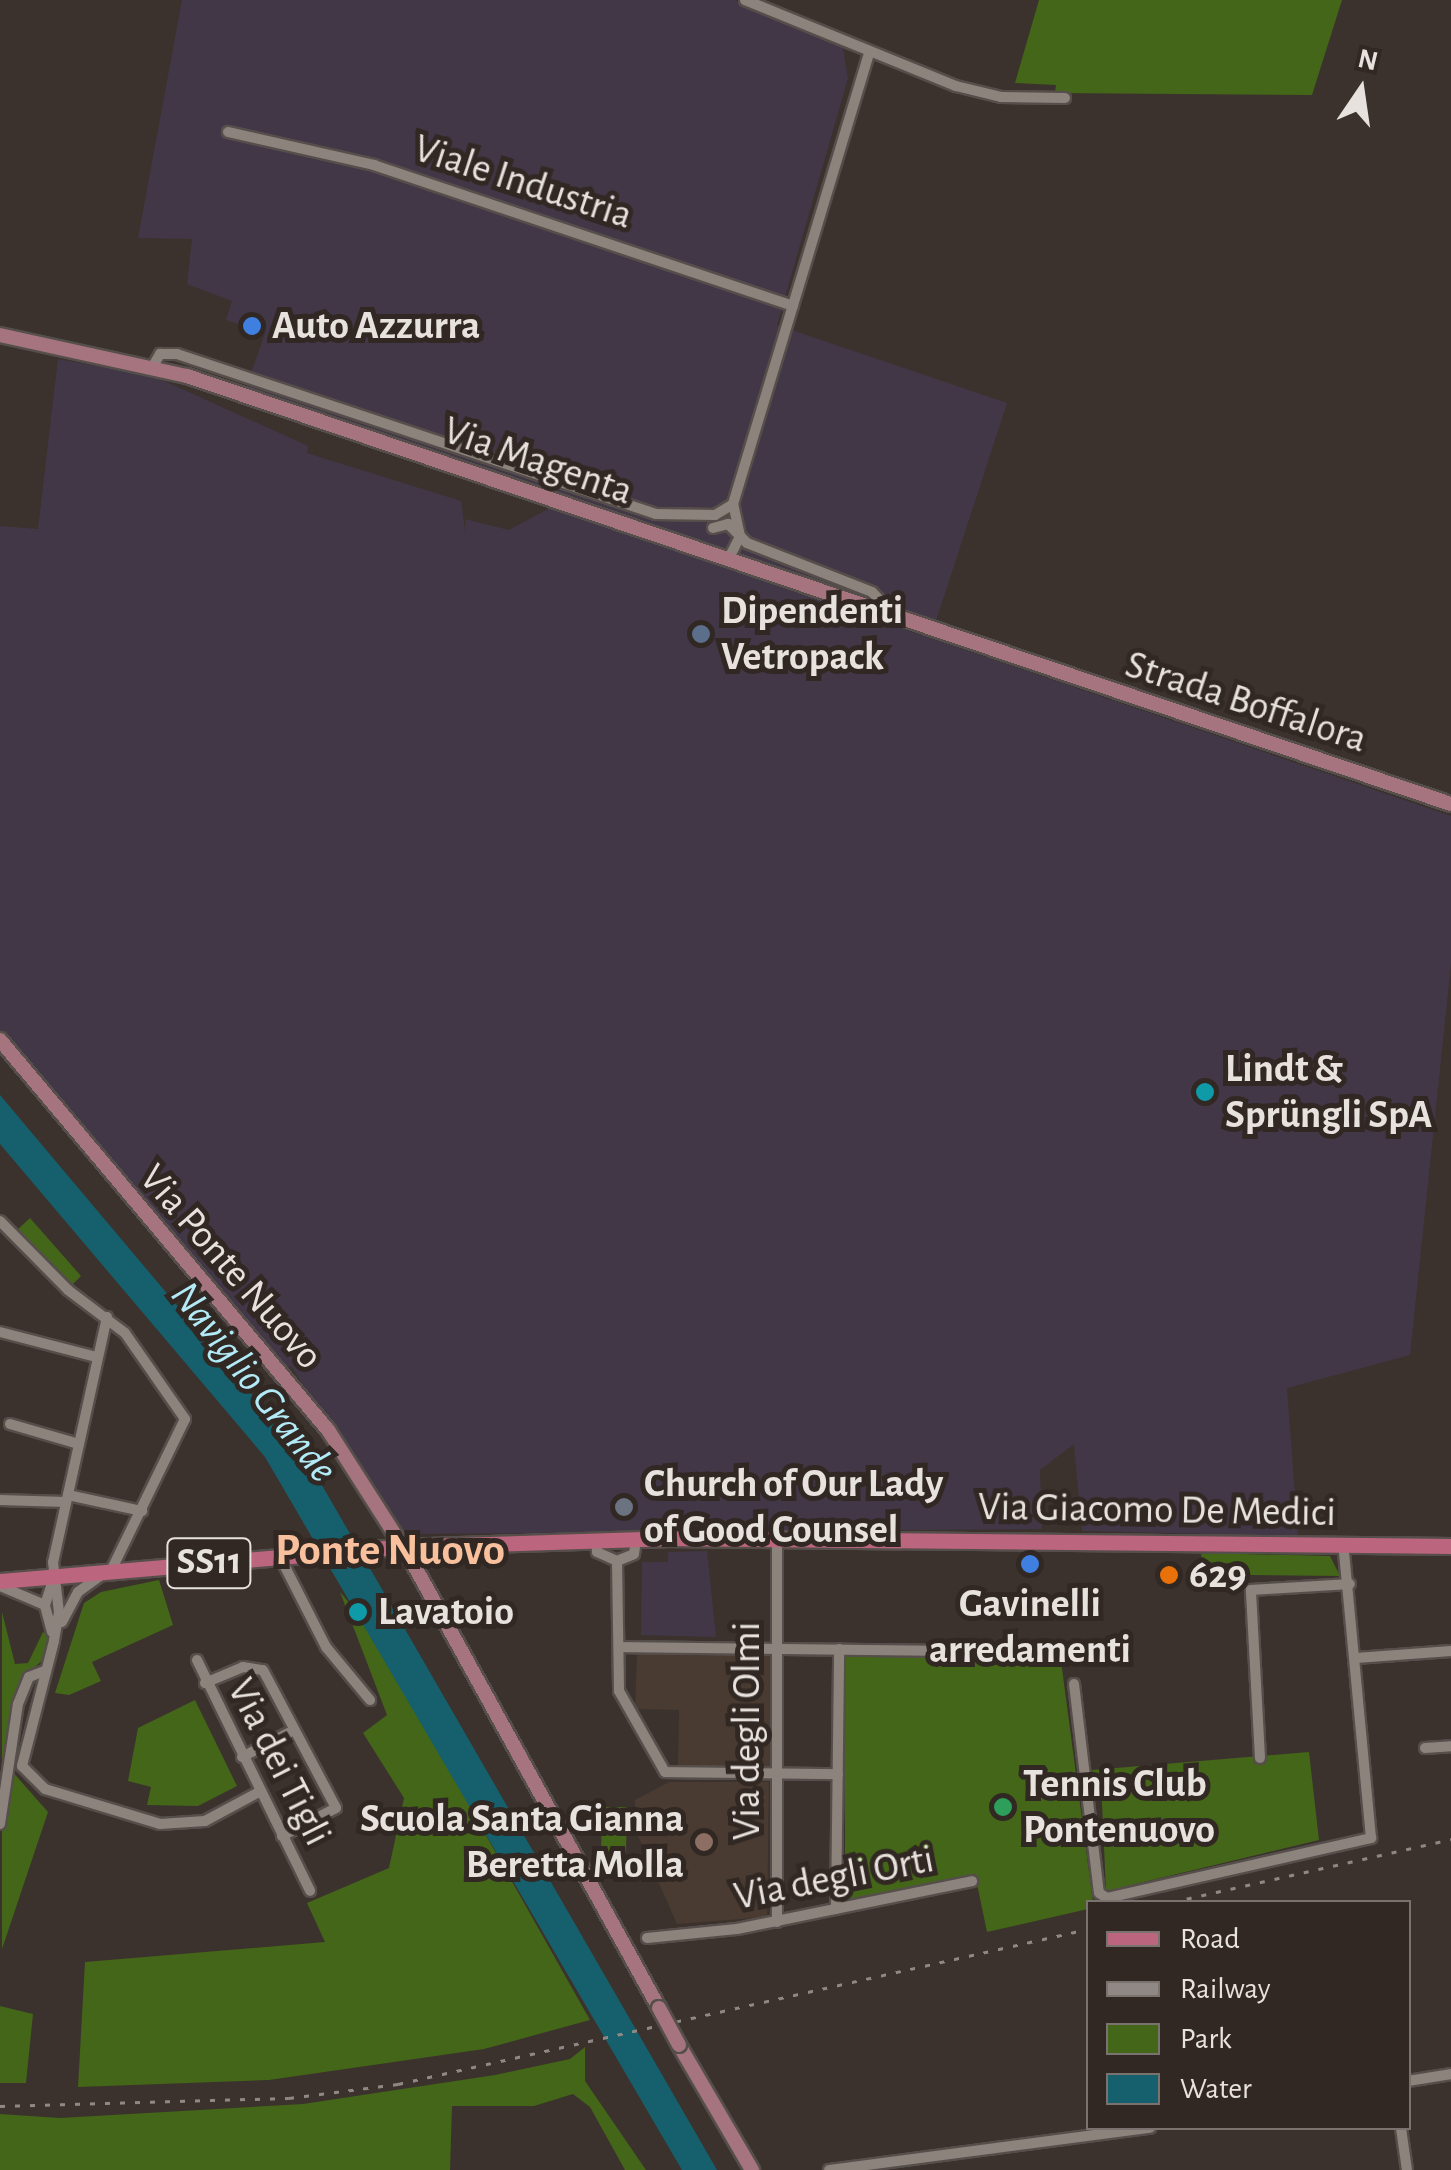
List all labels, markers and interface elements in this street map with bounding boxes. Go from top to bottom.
north arrow [1311,40,1411,140]
text: N [1355,45,1380,77]
street label: Viale Industria [408,124,638,240]
place label: Auto Azzurra [272,302,480,350]
marker: Auto Azzurra [241,315,263,337]
street label: Via Magenta [437,406,639,516]
place label: Dipendenti Vetropack [721,587,903,681]
marker: Dipendenti Vetropack [690,623,712,645]
street label: Strada Boffalora [1119,640,1373,764]
place label: Lindt & Sprüngli SpA [1225,1045,1432,1139]
marker: Lindt & Sprüngli SpA [1194,1081,1216,1103]
street label: Via Ponte Nuovo [129,1155,333,1379]
water label: Naviglio Grande [160,1271,348,1493]
place label: Church of Our Lady of Good Counsel [644,1460,943,1554]
street label: Via Giacomo De Medici [978,1483,1336,1537]
marker: Church of Our Lady of Good Counsel [613,1496,635,1518]
district label: Ponte Nuovo [275,1524,505,1578]
road number: SS11 [164,1530,254,1596]
place label: 629 [1189,1551,1246,1599]
marker: Gavinelli arredamenti [1019,1553,1041,1575]
marker: 629 [1158,1564,1180,1586]
place label: Gavinelli arredamenti [929,1580,1131,1674]
place label: Lavatoio [378,1588,514,1636]
marker: Lavatoio [347,1601,369,1623]
street label: Via degli Olmi [723,1622,771,1840]
street label: Via dei Tigli [217,1670,341,1854]
place label: Tennis Club Pontenuovo [1023,1760,1215,1854]
place label: Scuola Santa Gianna Beretta Molla [360,1795,684,1889]
marker: Tennis Club Pontenuovo [992,1796,1014,1818]
marker: Scuola Santa Gianna Beretta Molla [693,1831,715,1853]
street label: Via degli Orti [730,1835,938,1921]
legend [1086,1900,1411,2130]
text: Road [1180,1924,1240,1954]
text: Railway [1180,1974,1271,2004]
text: Park [1180,2024,1232,2054]
text: Water [1180,2074,1252,2104]

